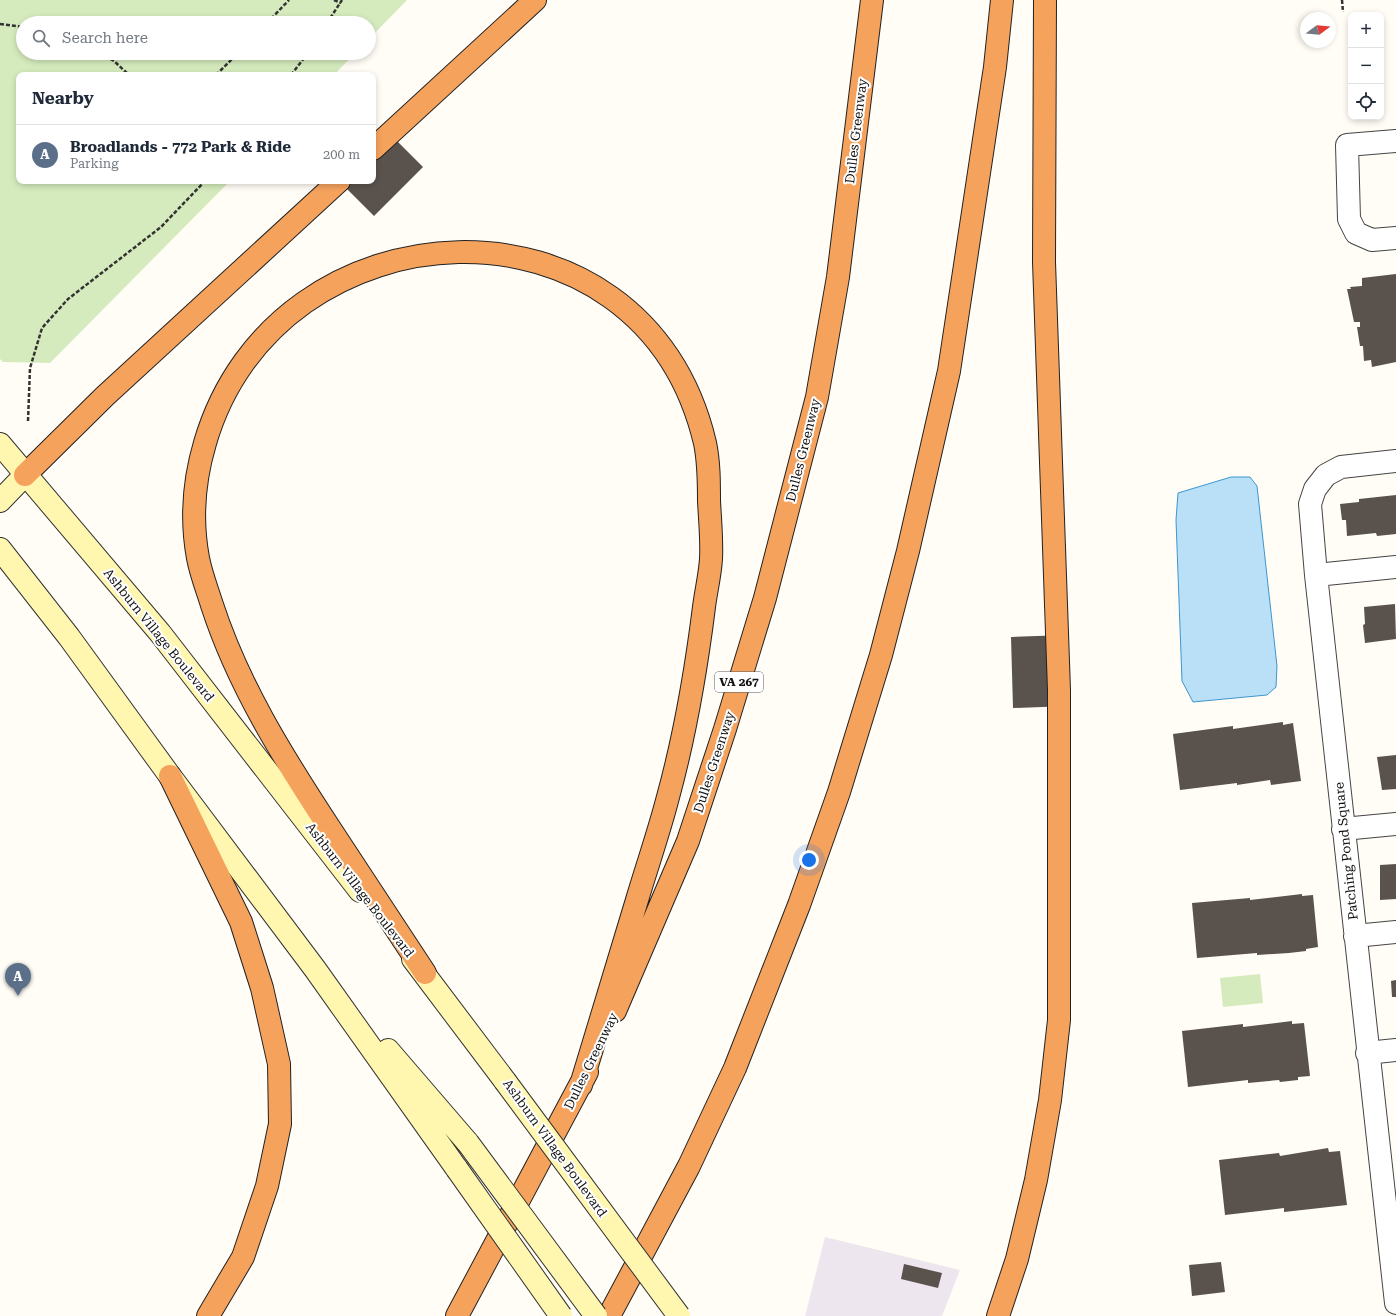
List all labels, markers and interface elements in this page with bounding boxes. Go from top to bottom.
north arrow [1300,12,1336,48]
map controls [1348,12,1384,120]
button: + [1348,12,1384,48]
search box [16,16,376,60]
icon: search [30,27,52,49]
text: Search here [62,29,148,47]
button: − [1348,48,1384,84]
street label: Dulles Greenway [842,77,870,184]
button: locate [1348,84,1384,120]
text: Nearby [32,88,94,108]
text: Broadlands - 772 Park & Ride [70,138,291,156]
text: A [40,147,50,162]
text: 200 m [323,147,360,162]
text: Parking [70,156,119,171]
street label: Dulles Greenway [783,397,823,503]
street label: Ashburn Village Boulevard [101,566,218,705]
road number: VA 267 [715,672,763,692]
street label: Dulles Greenway [691,709,738,815]
street label: Patching Pond Square [1331,781,1361,921]
street label: Ashburn Village Boulevard [303,820,418,961]
your location [799,850,819,870]
pin: A [5,963,31,996]
street label: Dulles Greenway [561,1010,621,1112]
street label: Ashburn Village Boulevard [500,1076,610,1220]

